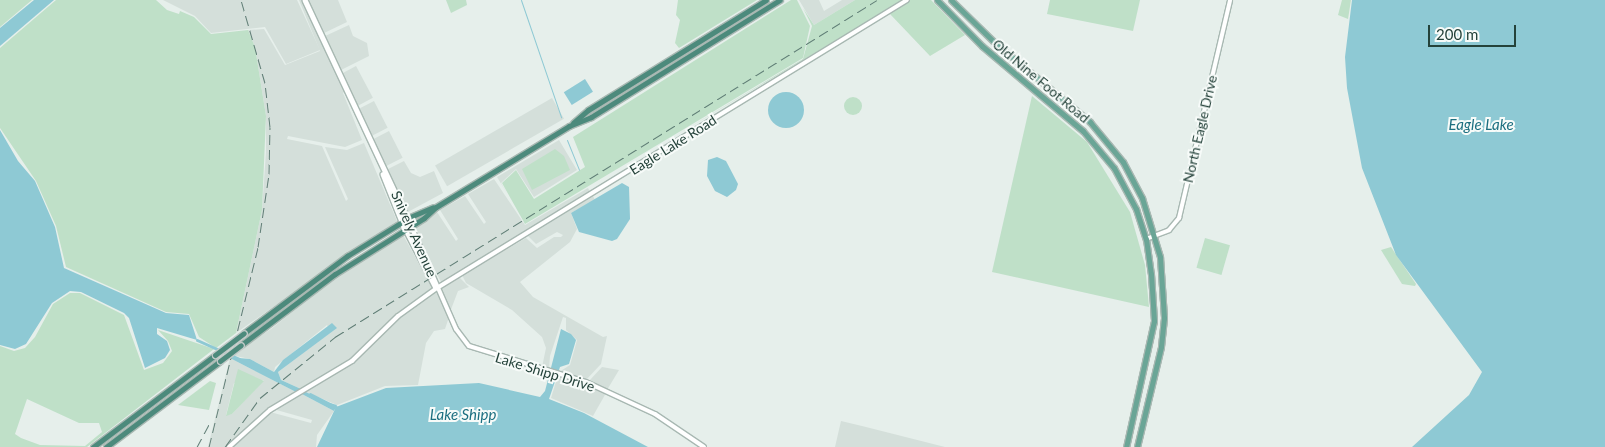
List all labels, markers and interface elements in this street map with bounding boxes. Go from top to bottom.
scale bar [1430,15,1518,47]
text: 200 m [1436,25,1478,43]
street label: Old Nine Foot Road [989,36,1093,126]
street label: North Eagle Drive [1179,74,1221,184]
street label: Eagle Lake Road [626,112,720,178]
water label: Eagle Lake [1448,116,1514,134]
street label: Snively Avenue [387,188,441,280]
street label: Lake Shipp Drive [493,349,597,395]
water label: Lake Shipp [430,406,496,424]

